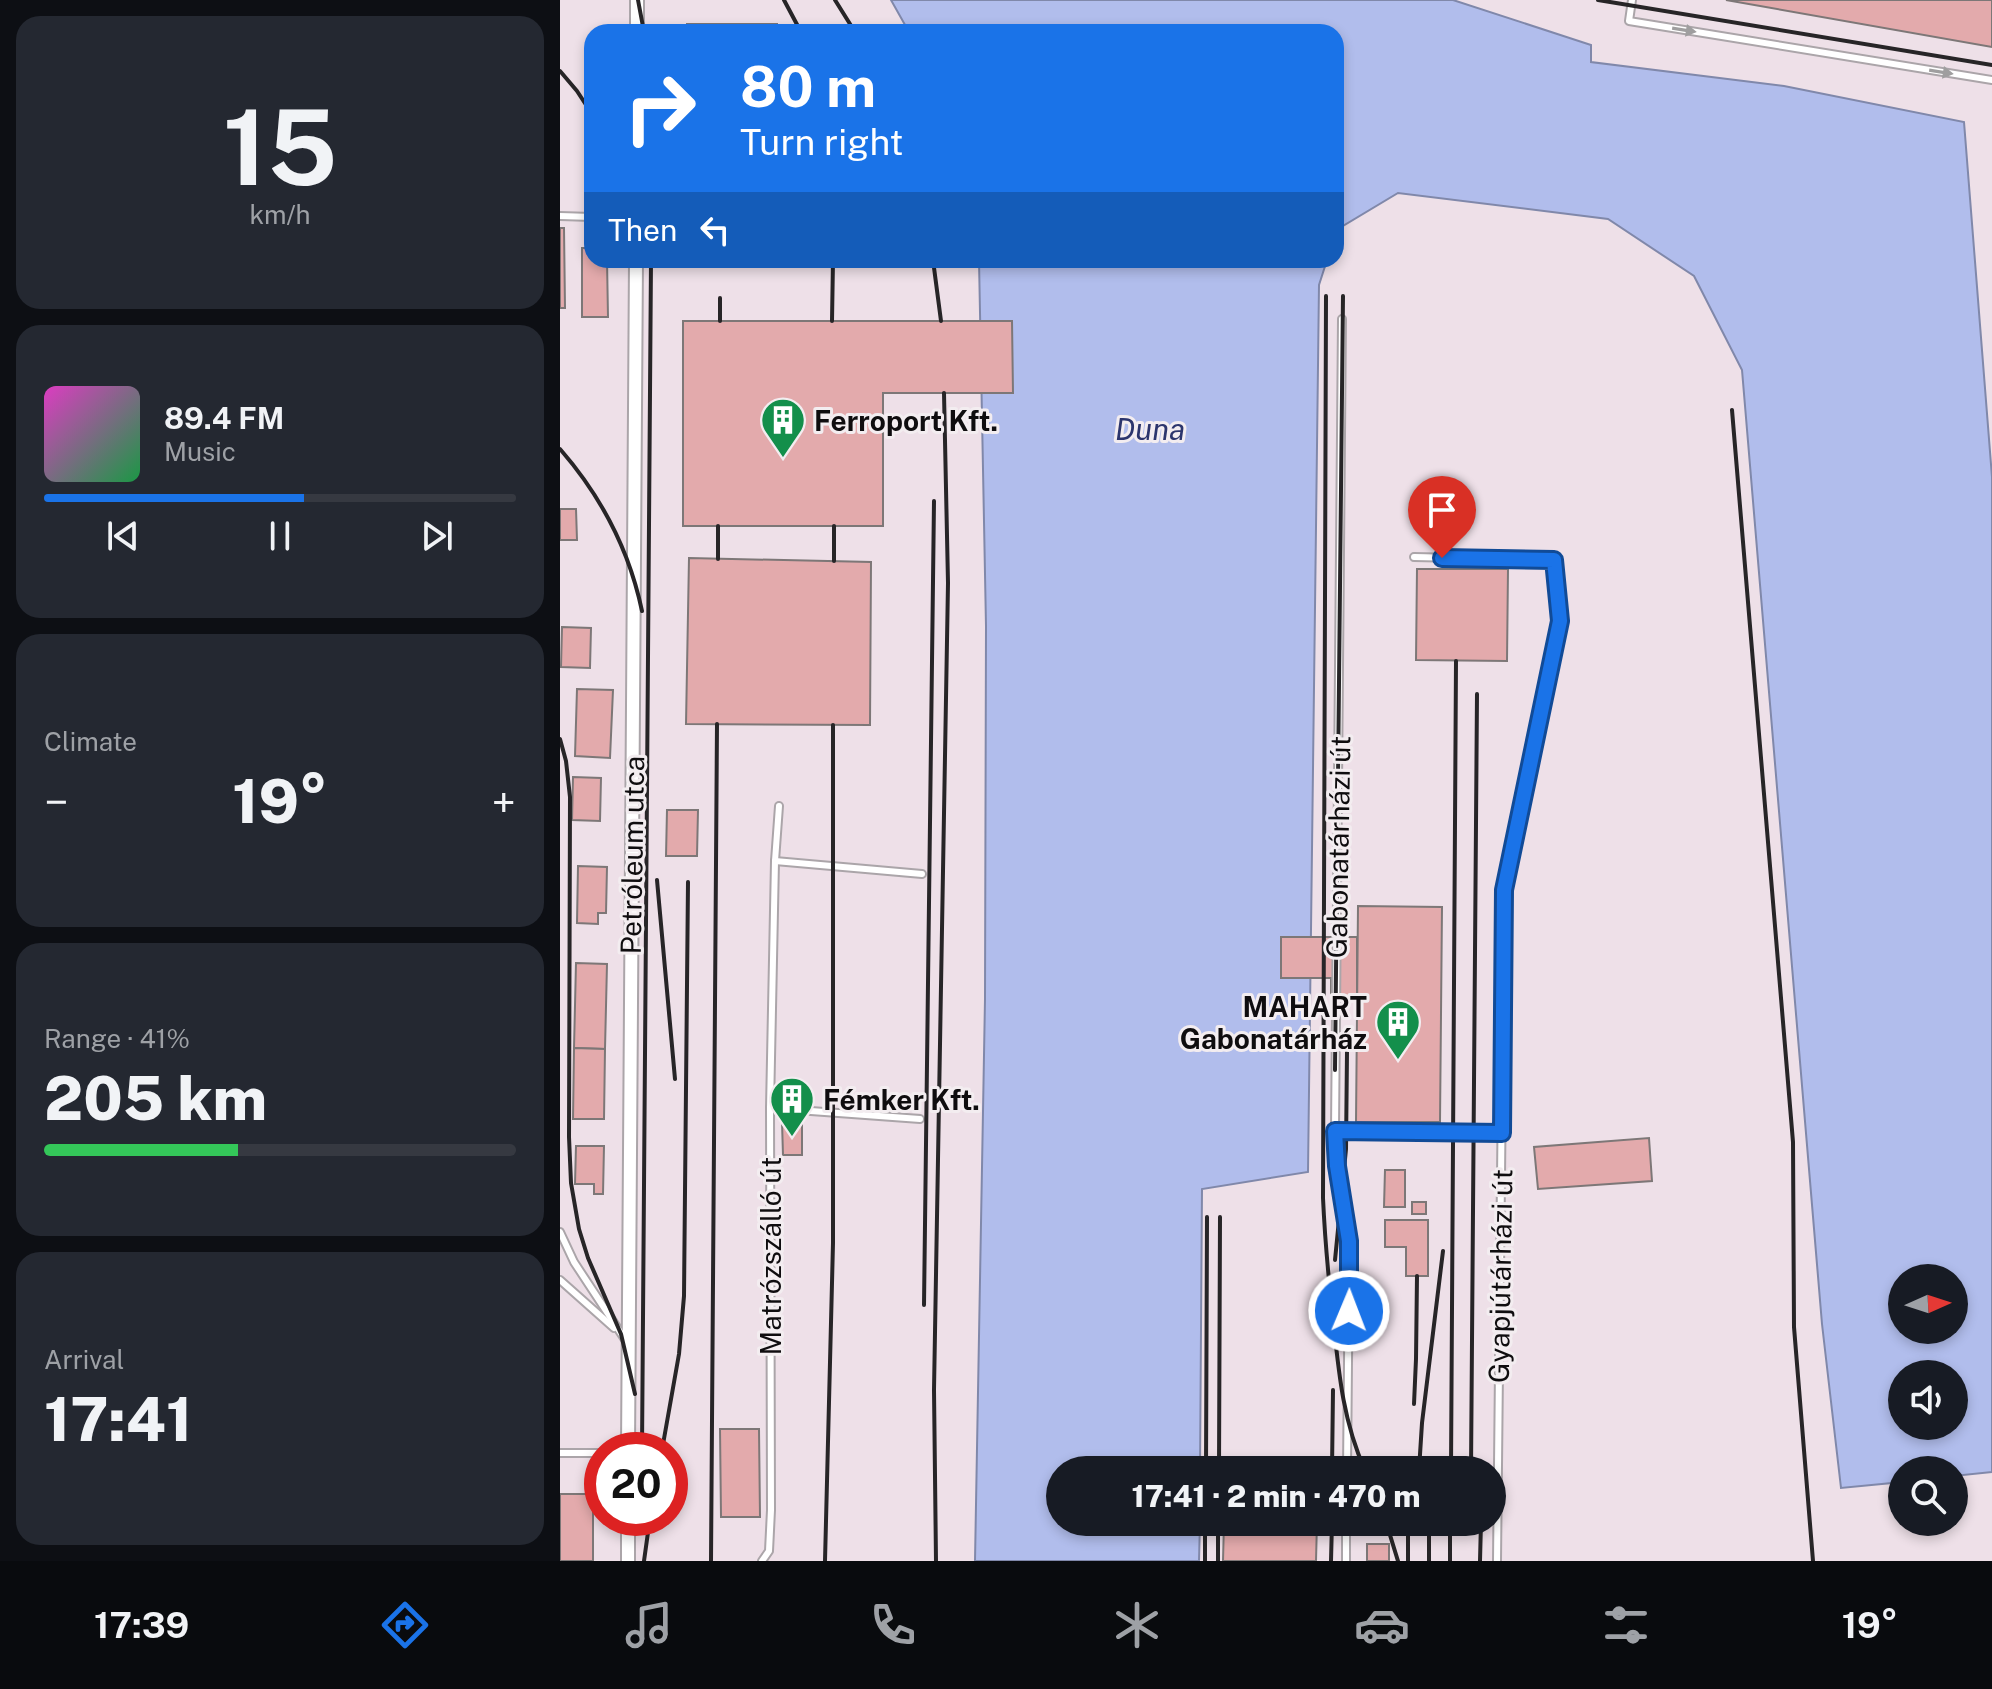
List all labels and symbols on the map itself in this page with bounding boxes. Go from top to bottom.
one-way arrow [1672,25,1697,37]
one-way arrow [1929,66,1954,79]
building icon: Ferroport Kft. [759,396,807,459]
place label: Ferroport Kft. [814,404,998,437]
water label: Duna [1115,411,1185,447]
pin [1408,476,1476,558]
street label: Gabonatárházi út [1320,735,1356,959]
street label: Petróleum utca [614,755,650,955]
place label: MAHART Gabonatárház [1180,990,1367,1055]
building icon: MAHART Gabonatárház [1374,998,1422,1061]
building icon: Fémker Kft. [768,1075,816,1138]
place label: Fémker Kft. [823,1083,980,1116]
street label: Matrózszálló út [754,1157,787,1355]
street label: Gyapjútárházi út [1482,1169,1518,1383]
north arrow [1888,1264,1968,1344]
position arrow [1307,1269,1391,1353]
speed limit sign: 20 [584,1432,688,1536]

